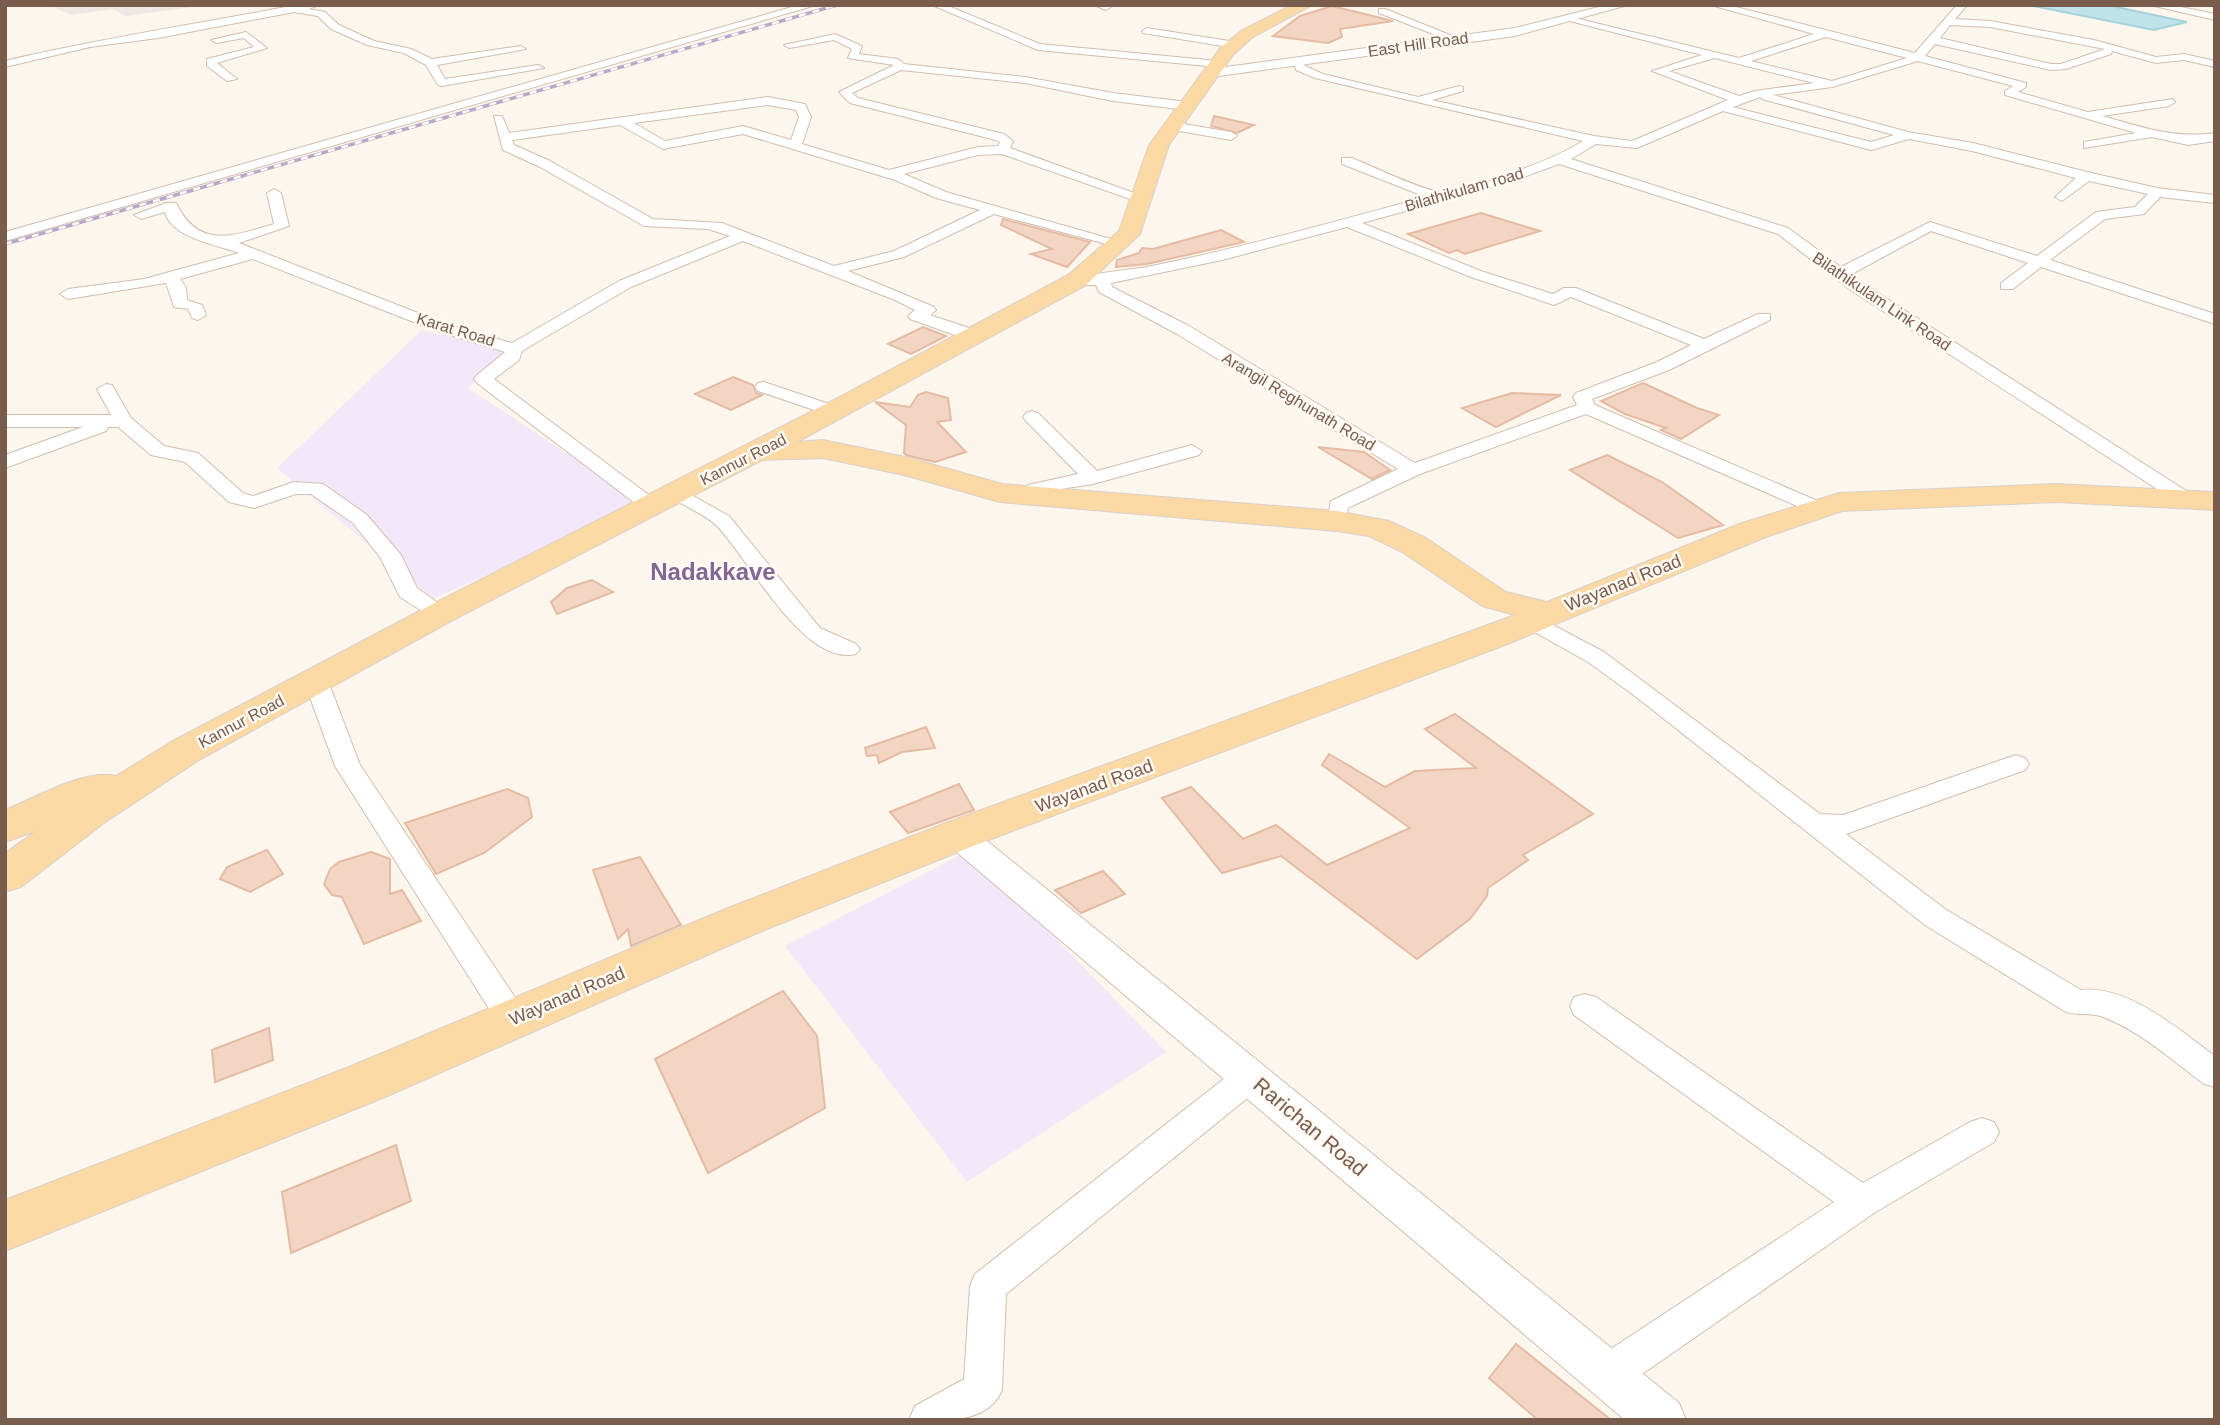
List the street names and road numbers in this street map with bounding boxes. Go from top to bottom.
street label: East Hill Road [1367,29,1469,60]
street label: Bilathikulam road [1403,164,1525,215]
street label: Bilathikulam Link Road [1810,249,1954,354]
street label: Karat Road [415,310,497,349]
street label: Arangil Reghunath Road [1219,349,1378,454]
street label: Kannur Road [697,430,789,488]
street label: Wayanad Road [1562,551,1684,615]
street label: Kannur Road [196,692,287,751]
street label: Wayanad Road [1033,755,1155,817]
street label: Wayanad Road [506,963,628,1029]
street label: Rarichan Road [1249,1073,1371,1180]

